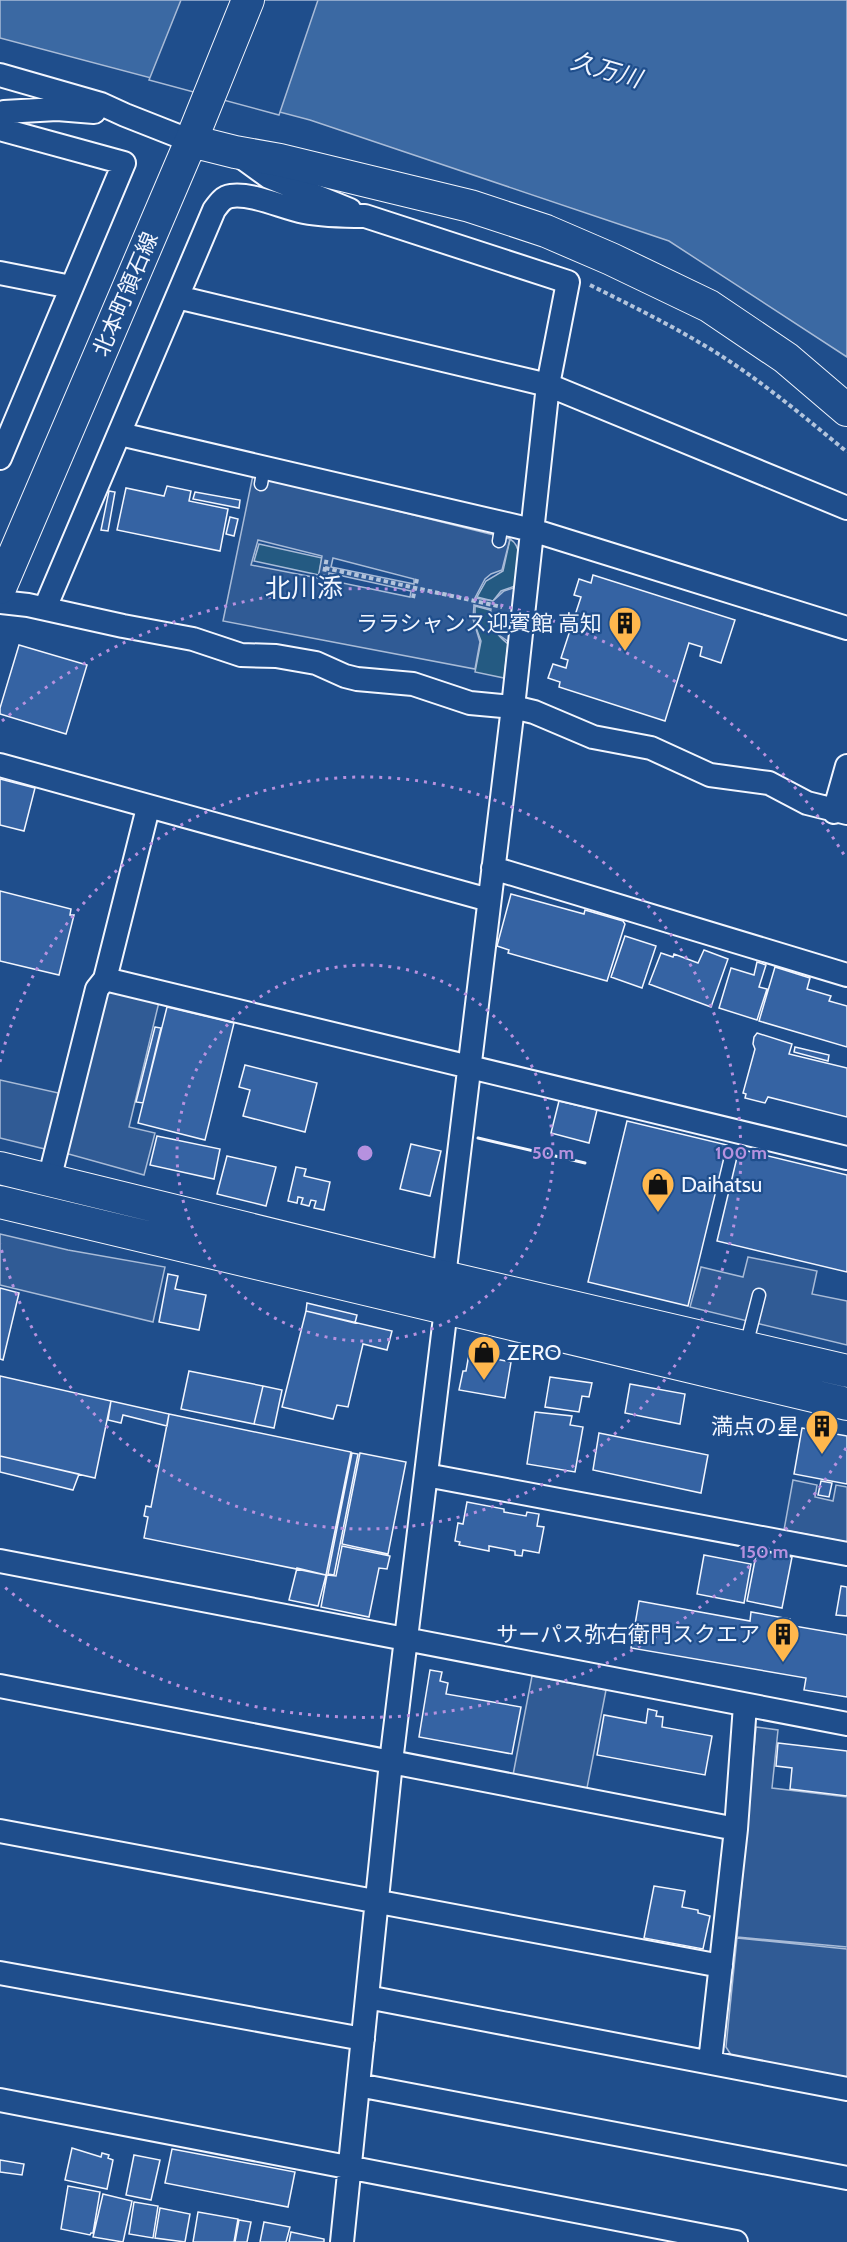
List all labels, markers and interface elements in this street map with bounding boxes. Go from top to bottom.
water label: 久万川 [568,46,648,94]
street label: 北本町領石線 [87,228,164,360]
district label: 北川添 [265,572,343,604]
building icon: ララシャンス迎賓館 高知 [607,605,643,652]
place label: ララシャンス迎賓館 高知 [356,610,602,637]
text: 50 m [532,1142,574,1164]
text: 100 m [715,1142,767,1164]
centre of rings [355,1143,375,1163]
shop icon: Daihatsu [640,1166,676,1213]
place label: Daihatsu [681,1171,762,1198]
shop icon: ZERO [466,1334,502,1381]
place label: ZERO [507,1339,562,1366]
building icon: 満点の星 [804,1408,840,1455]
place label: 満点の星 [711,1413,799,1440]
text: 150 m [740,1541,788,1563]
building icon: サーパス弥右衛門スクエア [765,1616,801,1663]
place label: サーパス弥右衛門スクエア [496,1621,760,1648]

